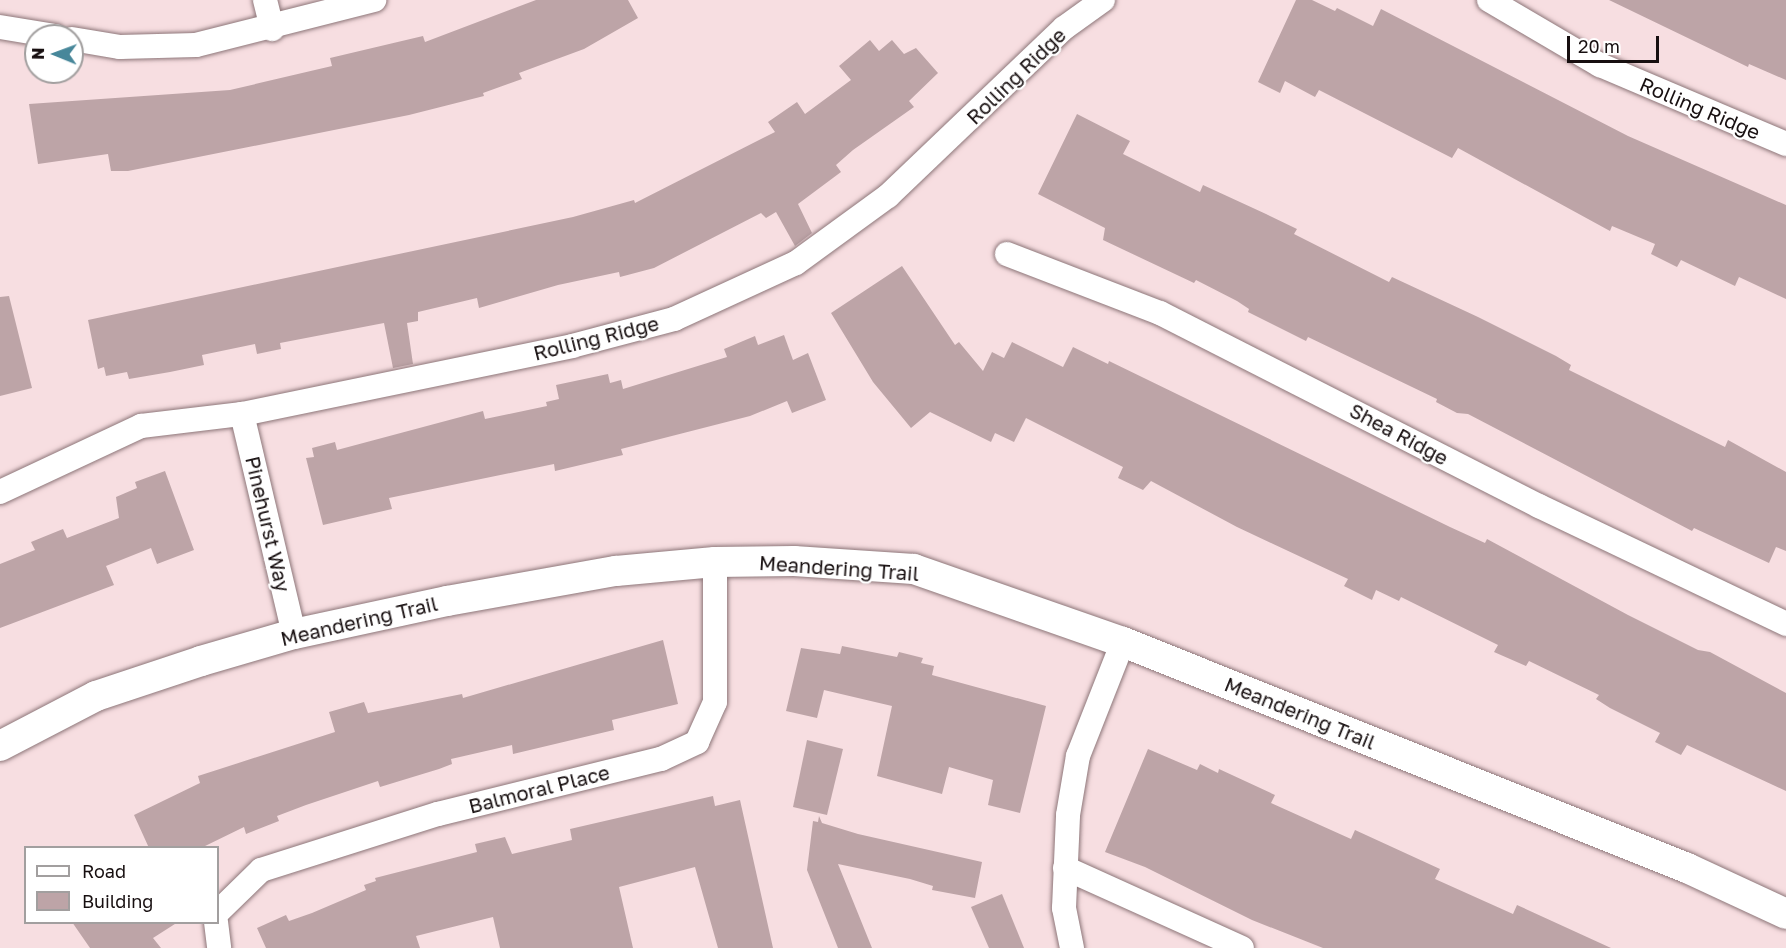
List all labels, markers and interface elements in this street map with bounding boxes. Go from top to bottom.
street label: Rolling Ridge [962,23,1070,129]
north arrow [24,24,84,84]
scale bar [1570,24,1662,62]
text: 20 m [1578,35,1620,57]
text: N [28,47,48,60]
street label: Rolling Ridge [1636,72,1764,144]
street label: Rolling Ridge [531,311,661,365]
street label: Shea Ridge [1346,398,1452,470]
street label: Pinehurst Way [241,454,295,594]
street label: Meandering Trail [758,550,920,586]
street label: Meandering Trail [278,591,440,651]
street label: Meandering Trail [1221,672,1379,754]
street label: Balmoral Place [466,760,612,818]
legend [24,846,219,924]
text: Road [82,860,126,882]
text: Building [82,890,153,912]

